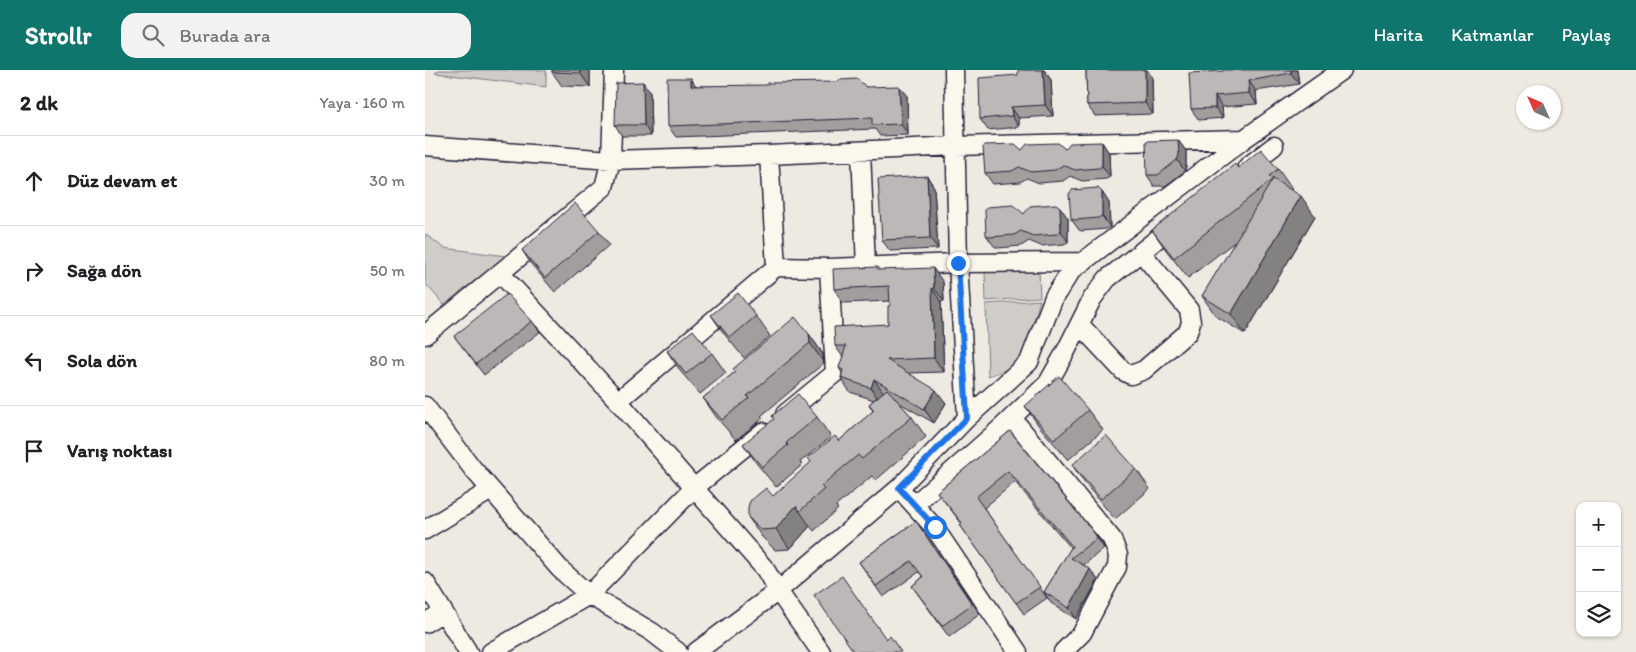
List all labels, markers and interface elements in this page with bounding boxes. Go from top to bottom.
search box [121,13,471,58]
text: Strollr [25,21,91,50]
icon: search [139,21,167,49]
text: Burada ara [179,24,270,47]
text: Harita [1374,24,1423,46]
text: Katmanlar [1451,24,1534,46]
text: Paylaş [1562,24,1611,46]
north arrow [1516,85,1561,130]
text: 2 dk [20,90,58,115]
text: Yaya · 160 m [320,93,405,112]
icon: ahead [20,167,48,195]
text: Düz devam et [67,169,177,192]
text: 30 m [369,171,405,190]
route end [947,252,970,275]
icon: right [20,257,48,285]
text: Sağa dön [67,259,141,282]
text: 50 m [370,261,405,280]
icon: left [20,347,48,375]
text: Sola dön [67,349,137,372]
text: 80 m [369,351,405,370]
icon: arrive [20,437,48,465]
text: Varış noktası [67,439,172,462]
map controls [1576,502,1621,637]
button: + [1576,502,1621,547]
route start [924,516,947,539]
button: − [1576,547,1621,592]
button: layers [1576,592,1621,637]

